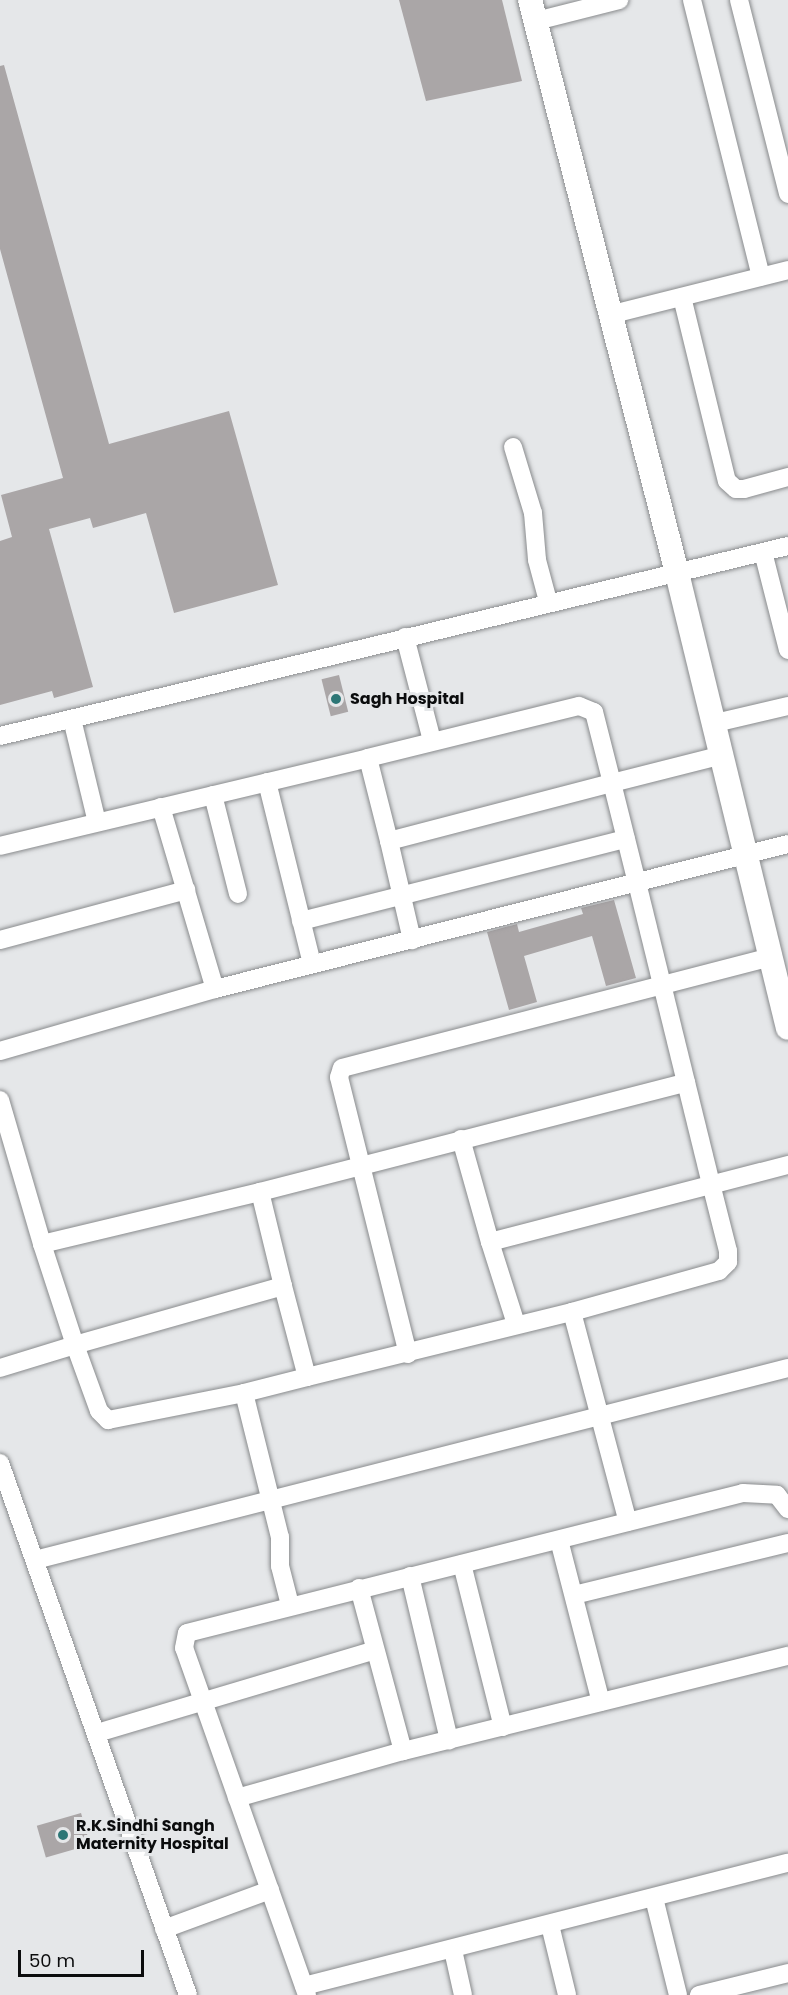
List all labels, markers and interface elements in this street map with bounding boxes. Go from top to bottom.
place label: Sagh Hospital [350,689,464,709]
marker: Sagh Hospital [327,690,345,708]
place label: R.K.Sindhi Sangh Maternity Hospital [76,1816,229,1854]
marker: R.K.Sindhi Sangh Maternity Hospital [54,1826,72,1844]
scale bar [21,1938,147,1976]
text: 50 m [29,1948,75,1973]

